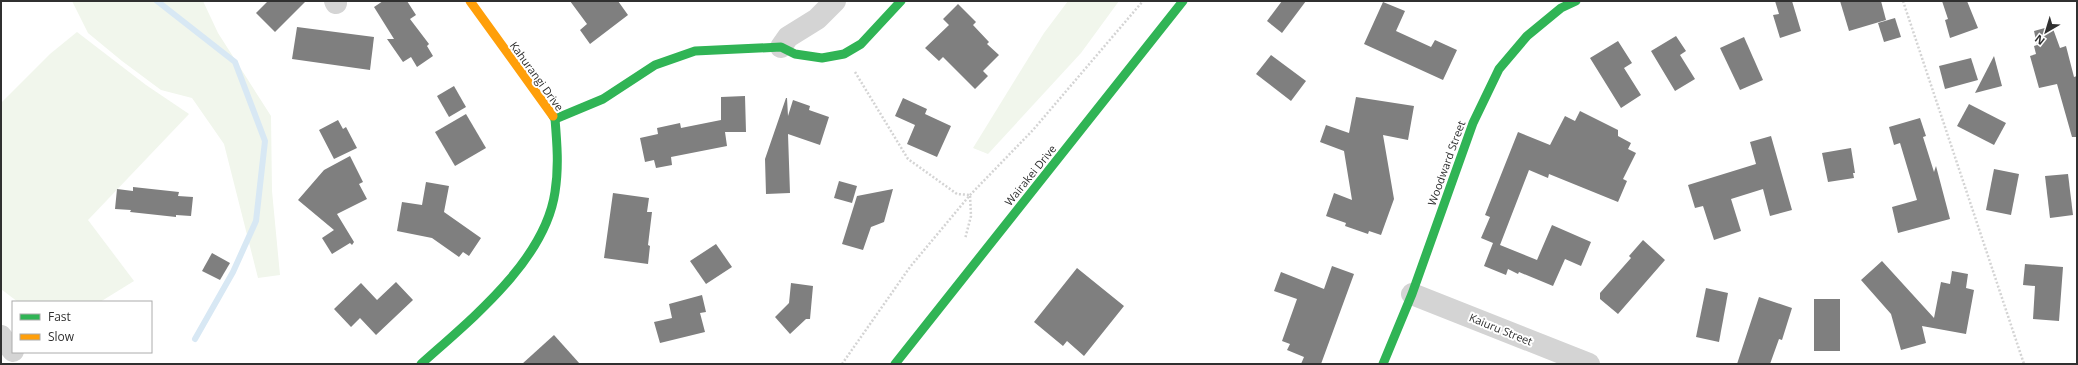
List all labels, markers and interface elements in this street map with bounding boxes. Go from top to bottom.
north arrow [2026,12,2066,52]
text: N [2031,32,2048,49]
street label: Kahurangi Drive [507,38,567,114]
street label: Woodward Street [1424,118,1468,208]
street label: Wairakei Drive [1001,141,1059,209]
legend [12,301,152,353]
text: Fast [48,308,71,325]
street label: Kaiuru Street [1467,309,1535,349]
text: Slow [48,328,75,345]

